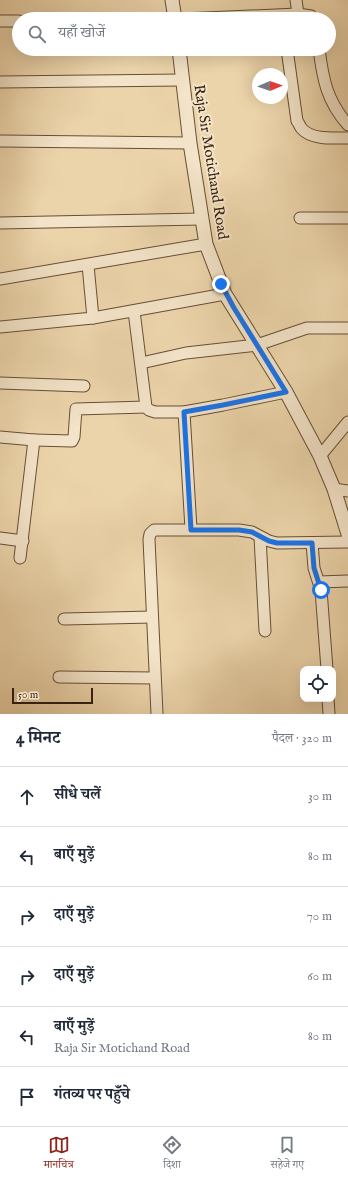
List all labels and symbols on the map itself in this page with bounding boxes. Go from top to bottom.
north arrow [252,68,288,104]
street label: Raja Sir Motichand Road [189,83,233,242]
route end [212,275,230,293]
route start [312,581,330,599]
scale bar [12,686,93,705]

